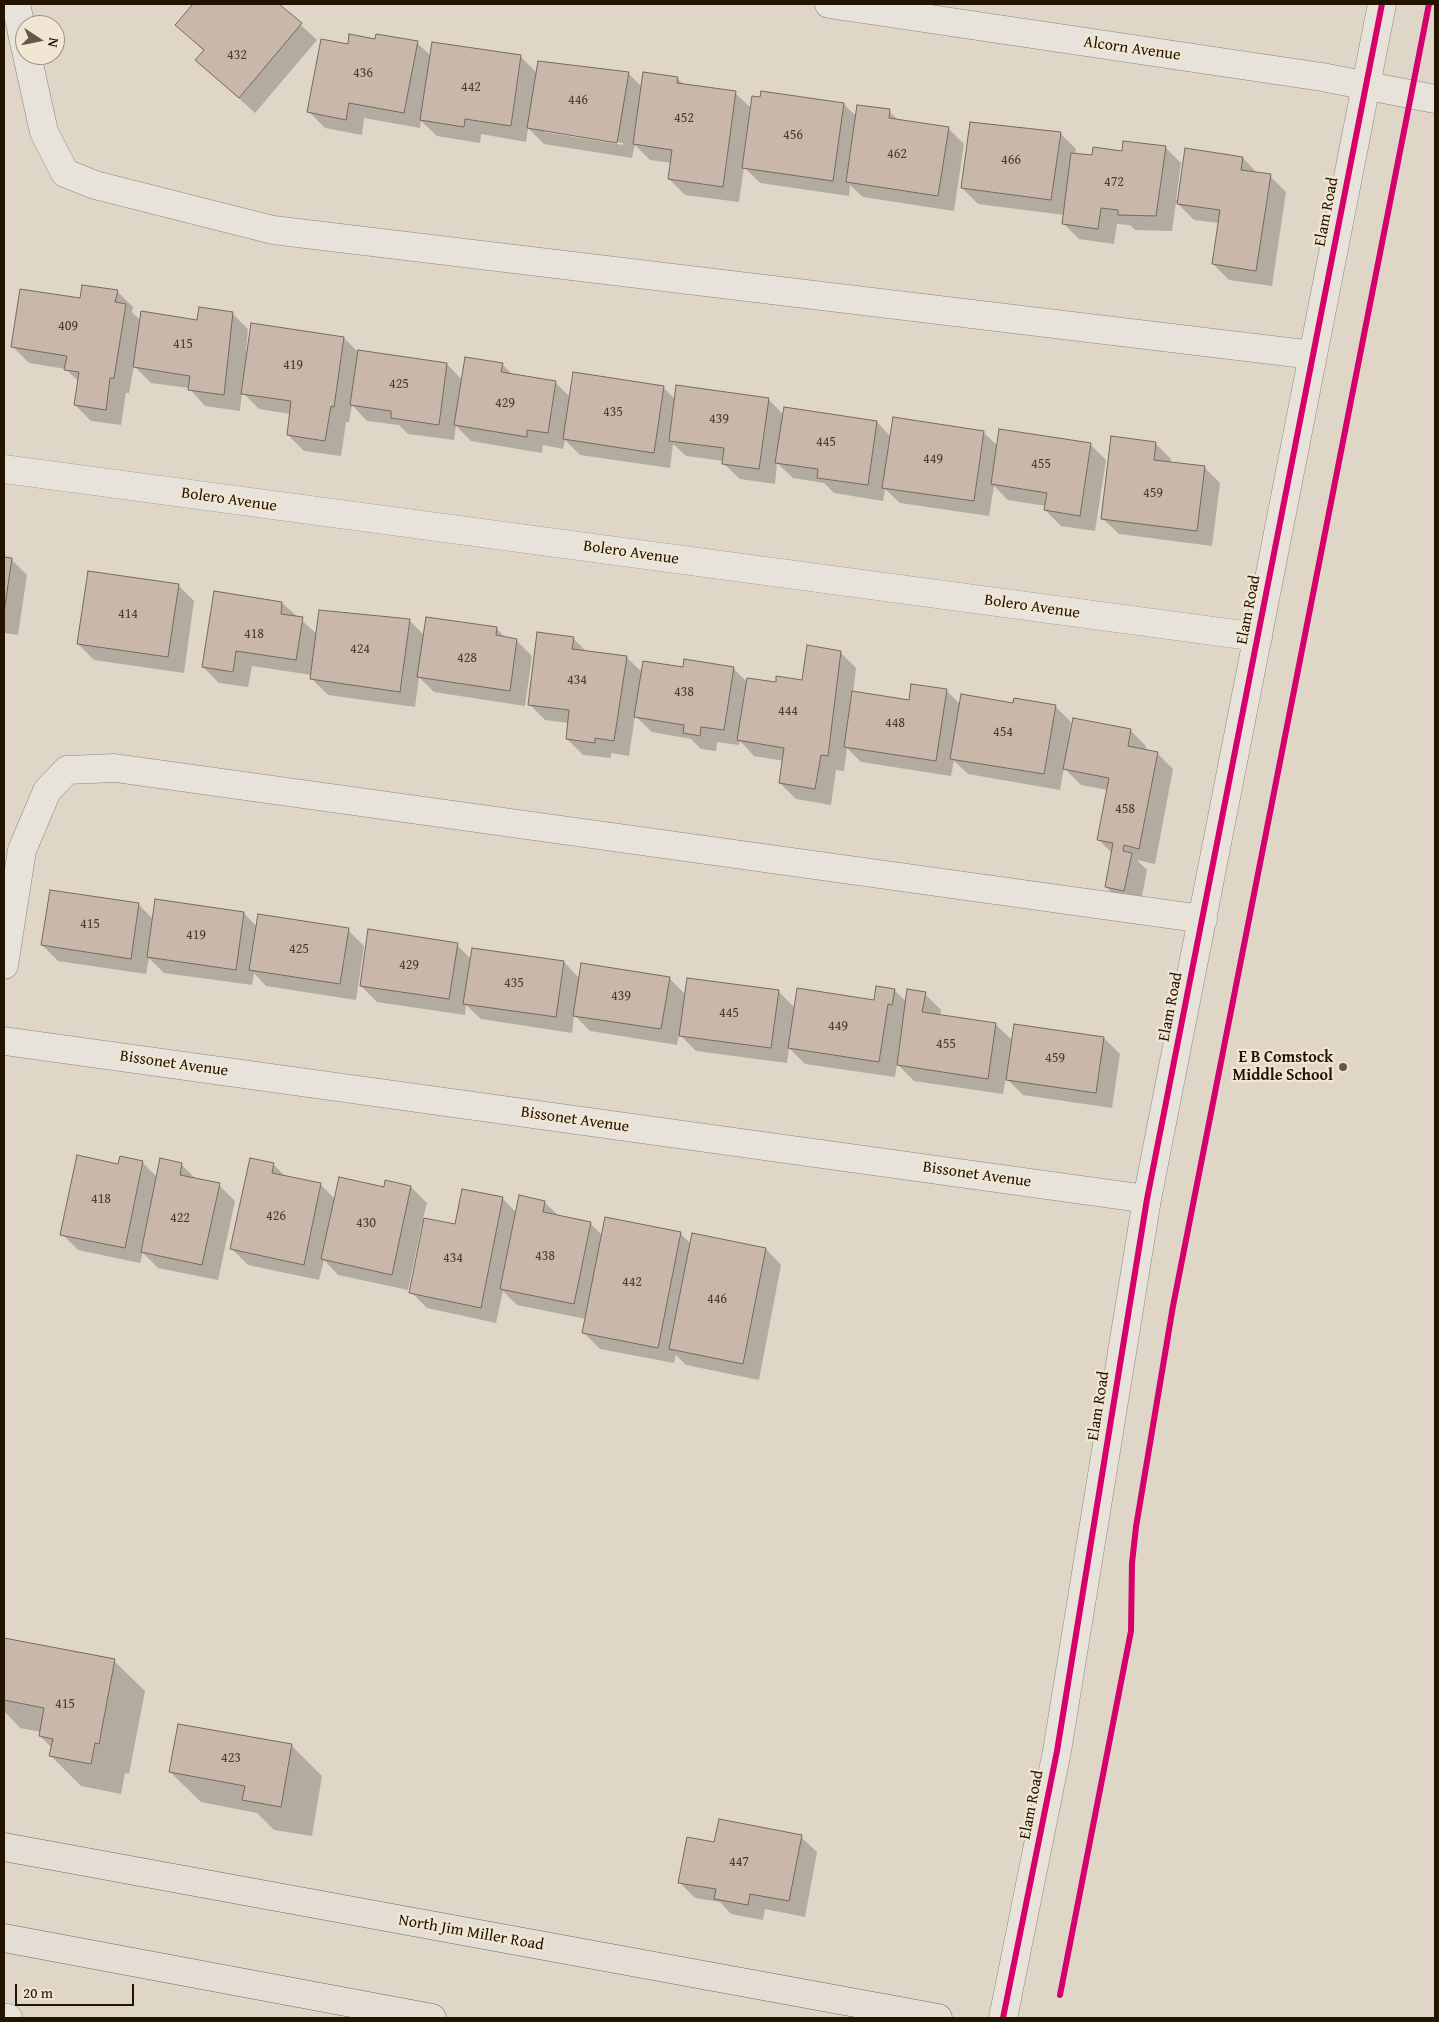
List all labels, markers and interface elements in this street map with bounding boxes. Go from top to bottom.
north arrow [15,15,65,65]
street label: Alcorn Avenue [1082,33,1182,65]
text: N [43,36,64,49]
house number: 432 [227,47,247,63]
house number: 436 [353,65,373,81]
house number: 442 [461,79,481,95]
house number: 446 [568,92,588,108]
house number: 452 [674,110,694,126]
house number: 456 [783,127,803,143]
house number: 462 [887,146,907,162]
house number: 466 [1001,152,1021,168]
house number: 472 [1104,174,1124,190]
street label: Elam Road [1311,176,1343,248]
house number: 409 [58,318,78,334]
house number: 415 [173,336,193,352]
house number: 419 [283,357,303,373]
house number: 425 [389,376,409,392]
house number: 429 [495,395,515,411]
house number: 435 [603,404,623,420]
house number: 439 [709,411,729,427]
house number: 445 [816,434,836,450]
house number: 449 [923,451,943,467]
house number: 455 [1031,456,1051,472]
street label: Bolero Avenue [180,484,278,516]
house number: 459 [1143,485,1163,501]
street label: Bolero Avenue [582,537,680,569]
street label: Elam Road [1233,574,1265,646]
street label: Bolero Avenue [983,591,1081,623]
house number: 414 [118,606,138,622]
house number: 418 [244,626,264,642]
house number: 424 [350,641,370,657]
house number: 428 [457,650,477,666]
house number: 434 [567,672,587,688]
house number: 438 [674,684,694,700]
house number: 444 [778,703,798,719]
house number: 448 [885,715,905,731]
house number: 454 [993,724,1013,740]
house number: 458 [1115,801,1135,817]
house number: 415 [80,916,100,932]
house number: 419 [186,927,206,943]
house number: 425 [289,941,309,957]
house number: 429 [399,957,419,973]
street label: Elam Road [1155,971,1187,1043]
house number: 435 [504,975,524,991]
house number: 439 [611,988,631,1004]
house number: 445 [719,1005,739,1021]
house number: 449 [828,1018,848,1034]
house number: 455 [936,1036,956,1052]
street label: Bissonet Avenue [119,1047,229,1081]
place label: E B Comstock Middle School [1233,1048,1333,1086]
house number: 459 [1045,1050,1065,1066]
marker: E B Comstock Middle School [1337,1061,1349,1073]
street label: Bissonet Avenue [520,1103,630,1137]
street label: Bissonet Avenue [922,1158,1032,1192]
house number: 418 [91,1191,111,1207]
house number: 426 [266,1208,286,1224]
house number: 422 [170,1210,190,1226]
house number: 430 [356,1215,376,1231]
house number: 438 [535,1248,555,1264]
house number: 434 [443,1250,463,1266]
house number: 442 [622,1274,642,1290]
house number: 446 [707,1291,727,1307]
street label: Elam Road [1084,1370,1114,1442]
house number: 415 [55,1696,75,1712]
house number: 423 [221,1750,241,1766]
street label: Elam Road [1016,1769,1048,1841]
house number: 447 [729,1854,749,1870]
street label: North Jim Miller Road [397,1911,545,1955]
scale bar [18,1974,136,2006]
text: 20 m [23,1982,53,2003]

